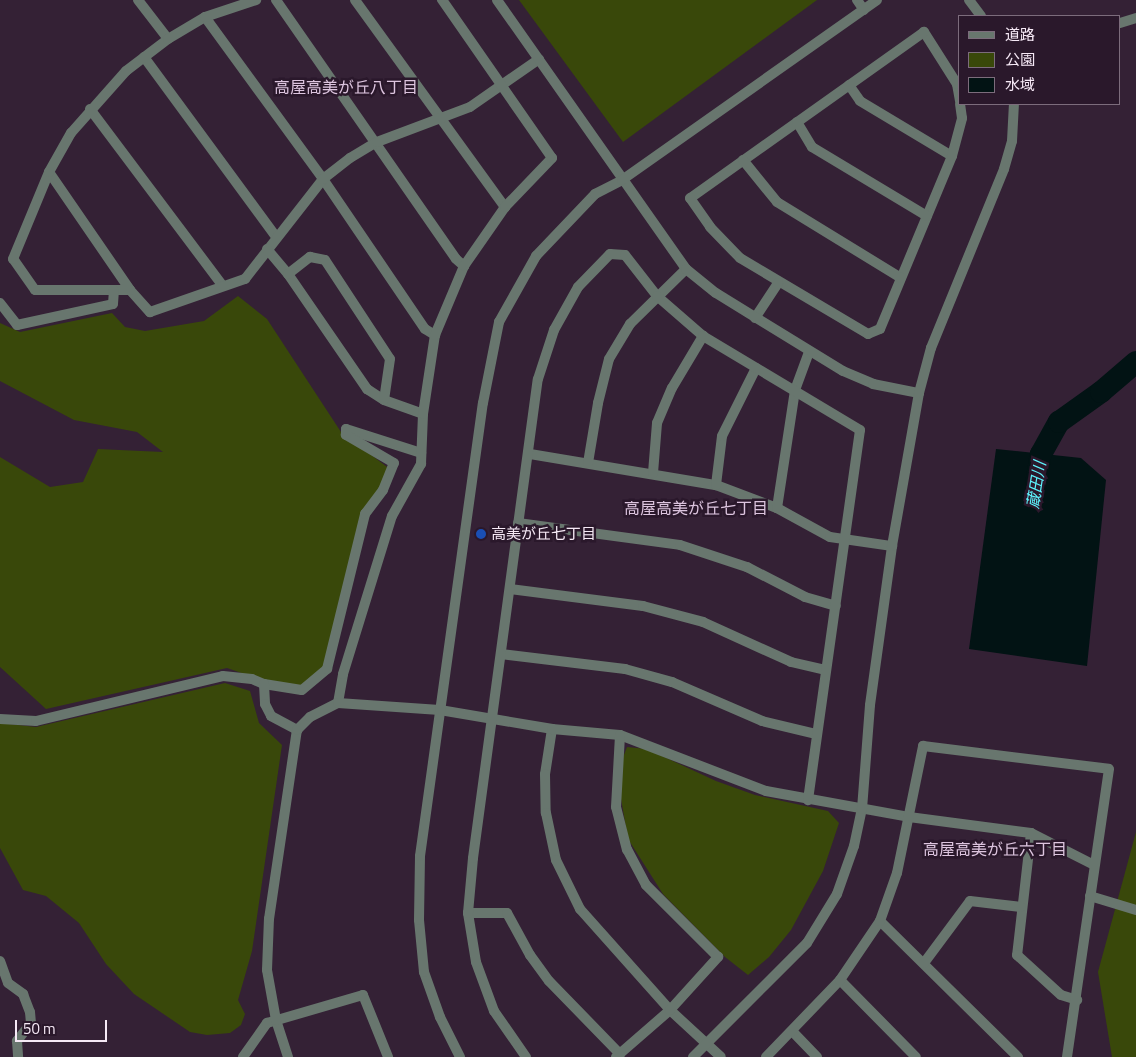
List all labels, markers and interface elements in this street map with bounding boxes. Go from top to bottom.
legend [958,15,1121,105]
text: 道路 [1005,23,1035,46]
text: 公園 [1005,48,1035,71]
text: 水域 [1005,73,1035,96]
district label: 高屋高美が丘八丁目 [274,77,418,97]
water label: 蔵田川 [1023,460,1049,510]
district label: 高屋高美が丘七丁目 [624,498,768,518]
place label: 高美が丘七丁目 [491,525,596,543]
marker: 高美が丘七丁目 [475,528,487,540]
district label: 高屋高美が丘六丁目 [923,839,1067,859]
scale bar [18,1010,110,1042]
text: 50 m [23,1017,56,1040]

